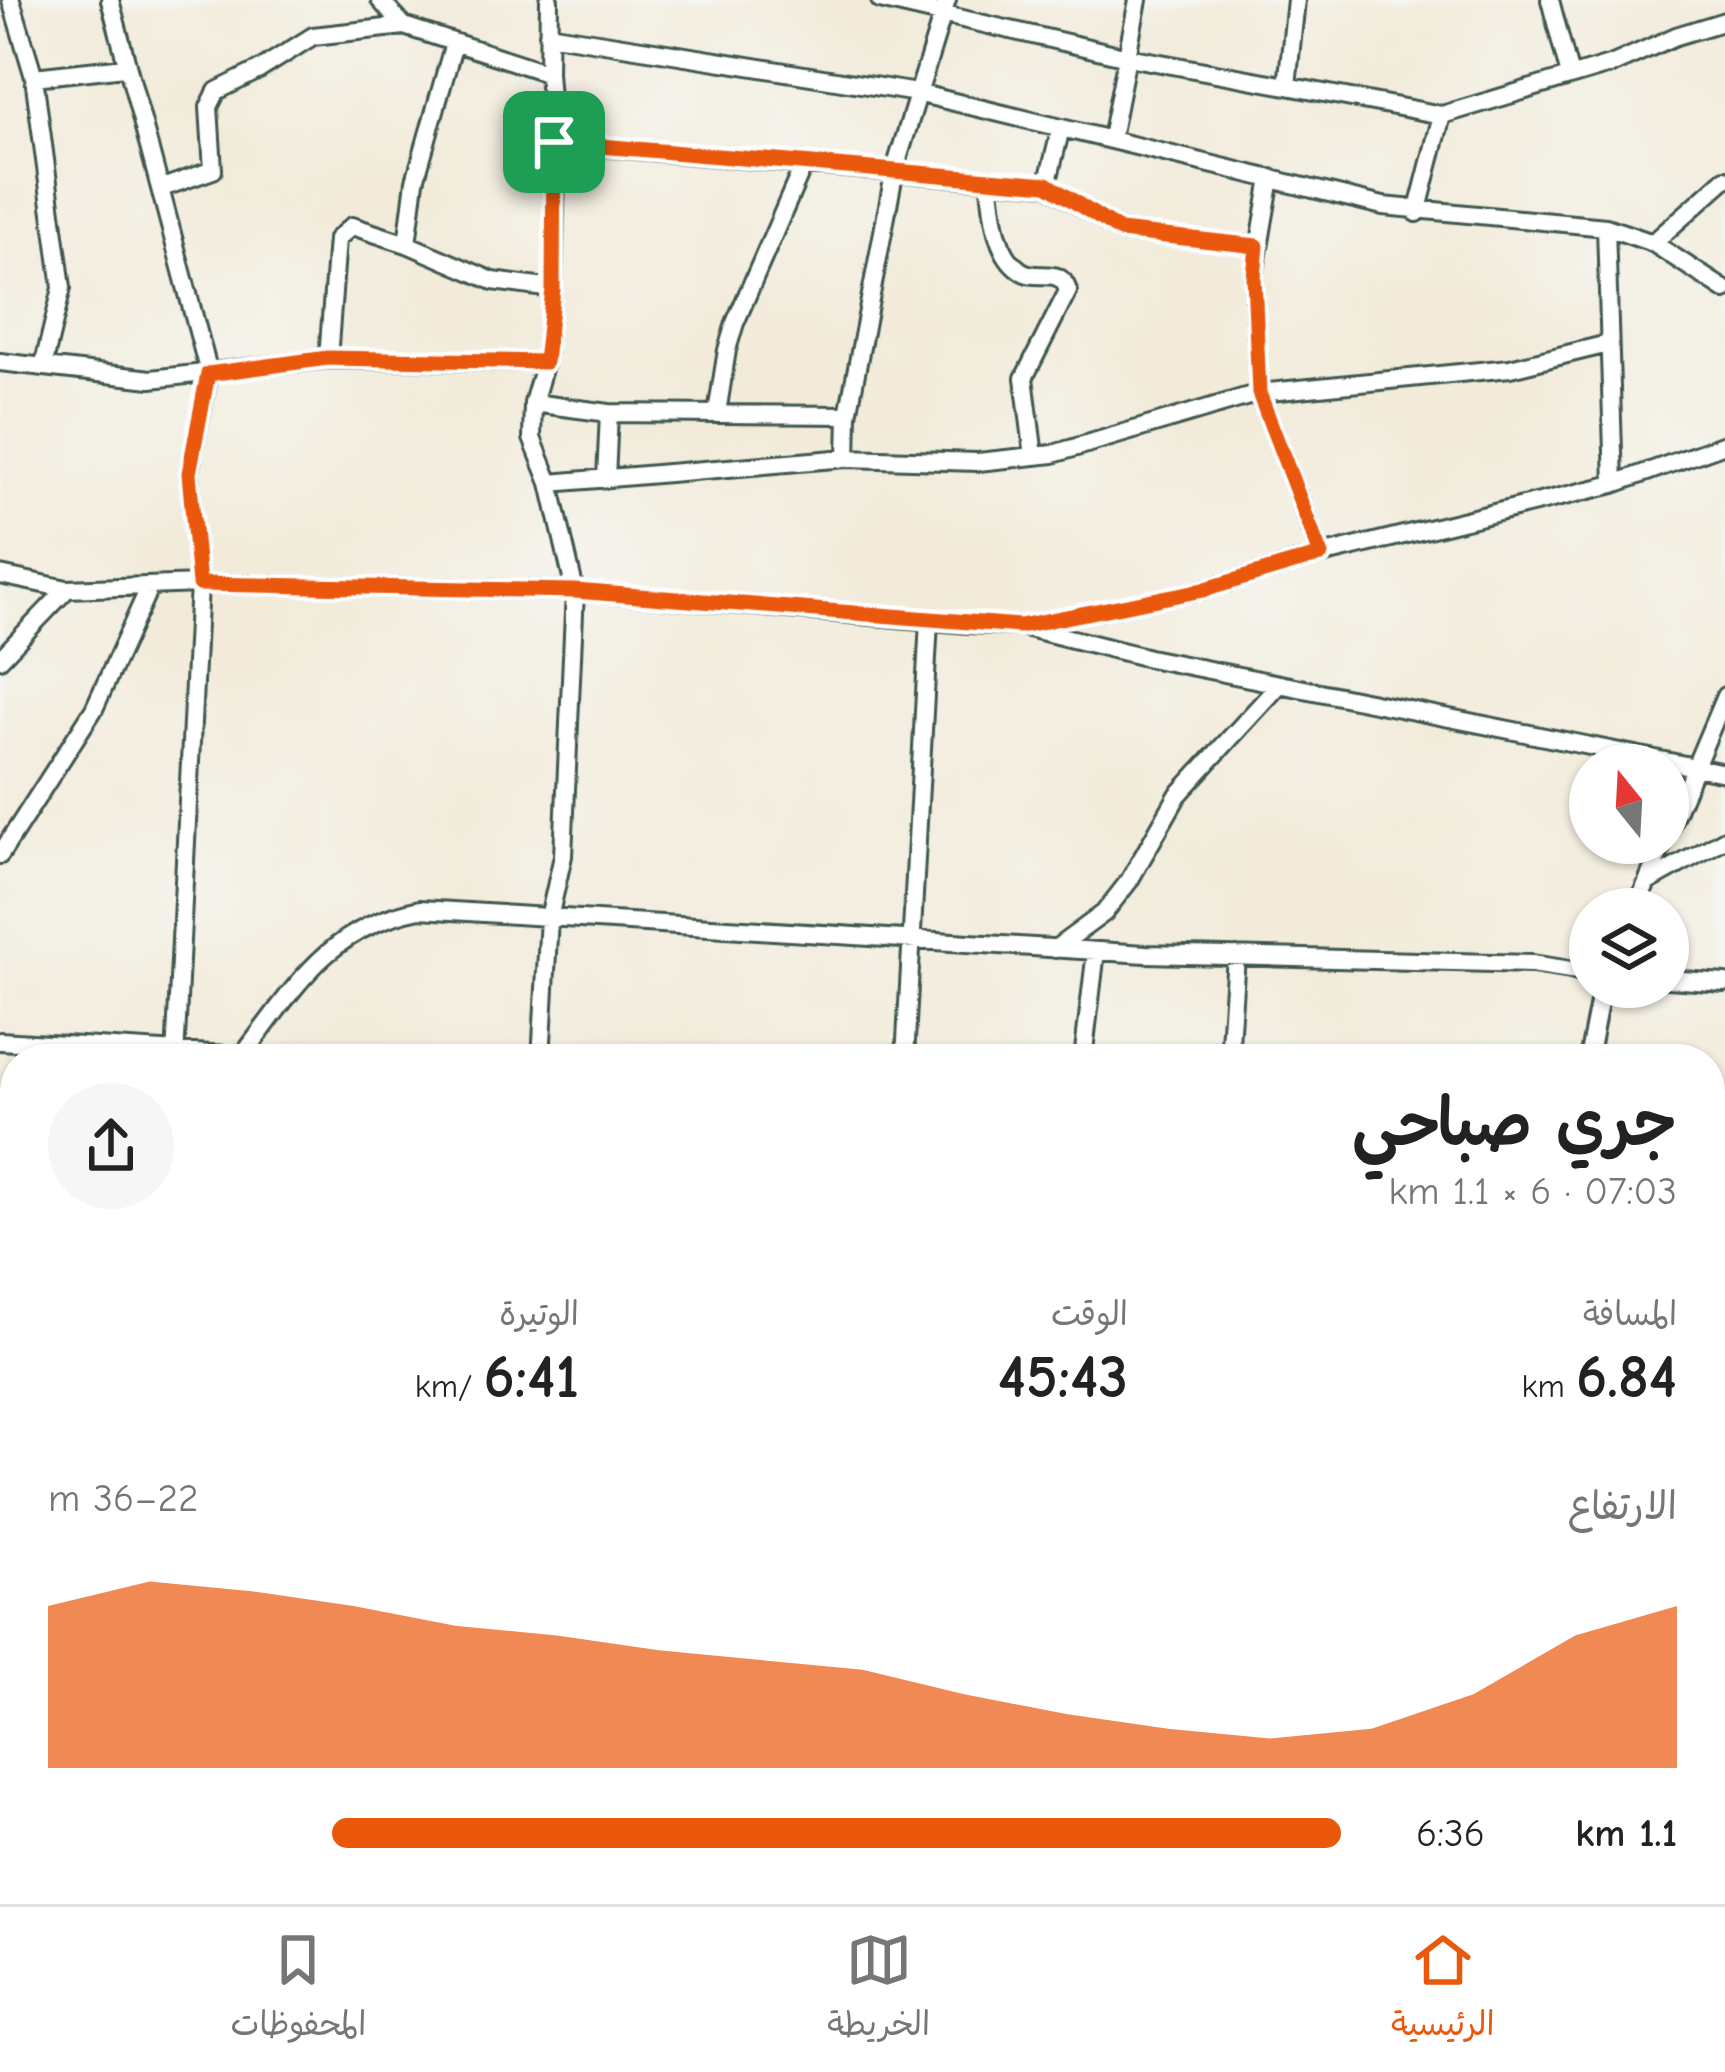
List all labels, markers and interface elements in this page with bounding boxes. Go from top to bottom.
pin [503,91,605,193]
icon: arrive [521,109,587,175]
north arrow [1569,744,1689,864]
map controls [1569,744,1689,1008]
button: layers [1569,888,1689,1008]
button: share [48,1083,174,1209]
text: جري صباحي [1352,1086,1677,1162]
text: 07:03 · 6 × 1.1 km [1388,1169,1677,1214]
text: الوتيرة [499,1295,579,1333]
text: الوقت [1051,1295,1128,1333]
text: المسافة [1583,1295,1677,1333]
text: 6:41 [483,1343,579,1412]
text: 45:43 [998,1343,1128,1412]
text: 6.84 [1576,1343,1677,1412]
text: /km [415,1367,483,1405]
text: km [1522,1367,1576,1405]
text: 22–36 m [48,1476,198,1521]
text: الارتفاع [1568,1484,1677,1529]
text: 6:36 [1416,1811,1485,1856]
text: 1.1 km [1575,1811,1677,1856]
tab: المحفوظات [230,1927,366,2053]
tab: الخريطة [827,1927,930,2053]
tab: الرئيسية [1391,1927,1495,2053]

